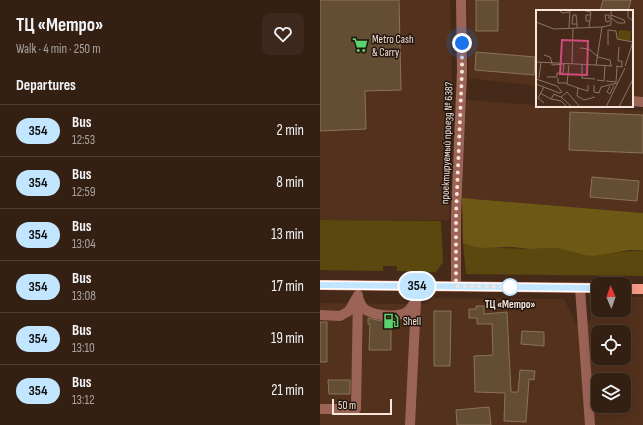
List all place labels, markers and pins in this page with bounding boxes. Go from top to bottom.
place label: Metro Cash & Carry [372,33,414,59]
supermarket icon: Metro Cash & Carry [351,36,369,54]
marker: ТЦ «Метро» [501,278,519,296]
place label: ТЦ «Метро» [485,298,535,311]
fuel station icon: Shell [382,312,400,330]
place label: Shell [403,315,421,328]

